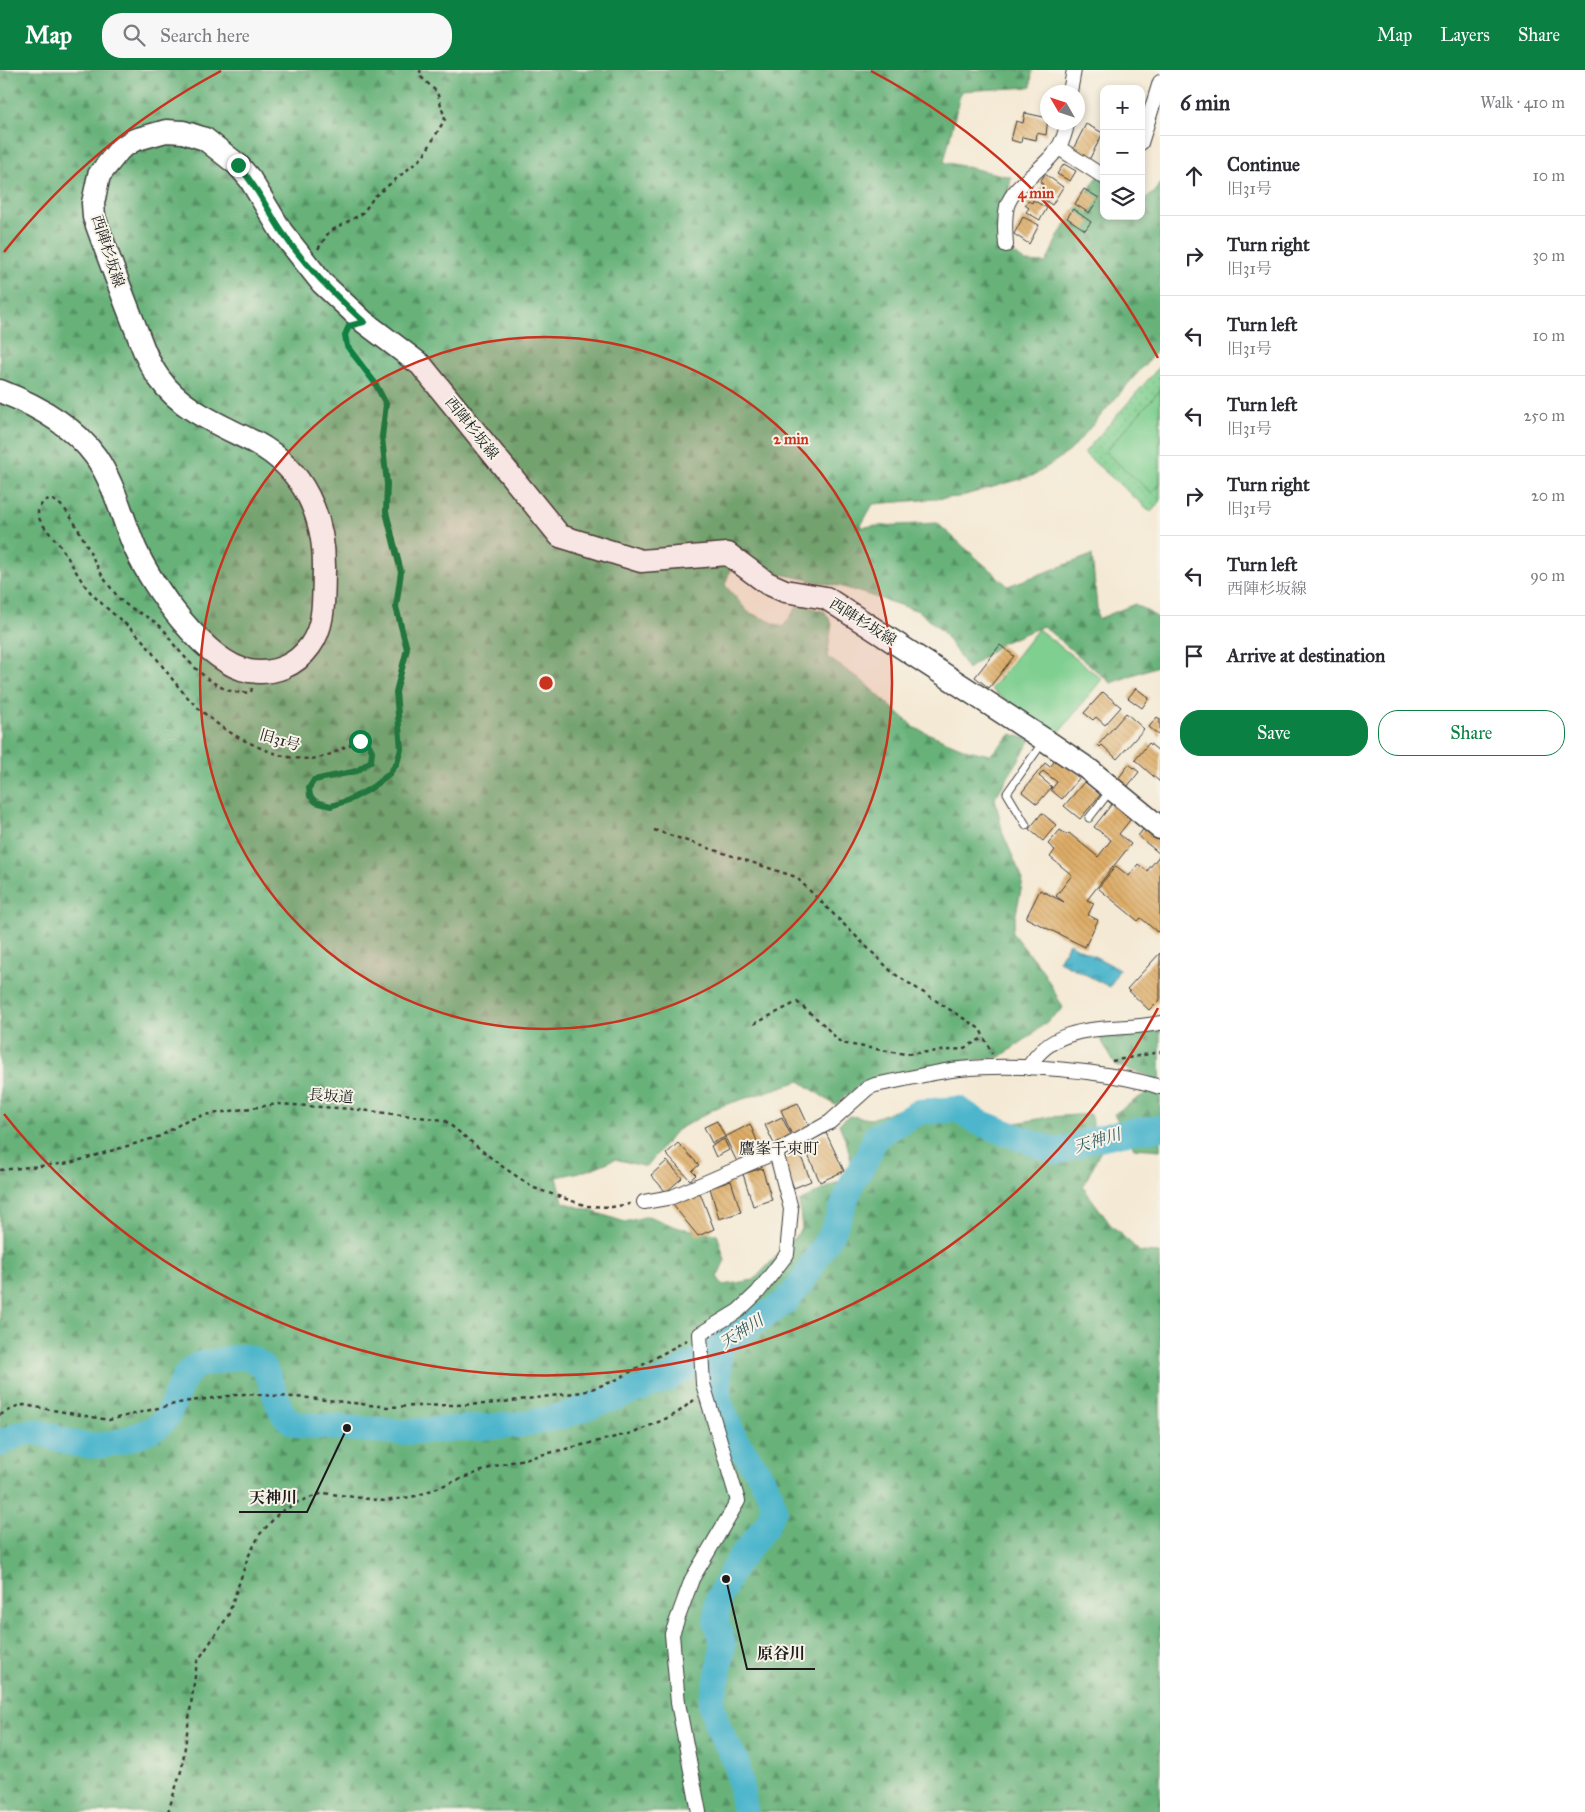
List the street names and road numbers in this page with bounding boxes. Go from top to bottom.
street label: 西陣杉坂線 [88,213,128,289]
street label: 西陣杉坂線 [441,393,503,463]
street label: 西陣杉坂線 [826,594,900,650]
street label: 旧31号 [257,726,303,754]
street label: 長坂道 [308,1085,354,1107]

